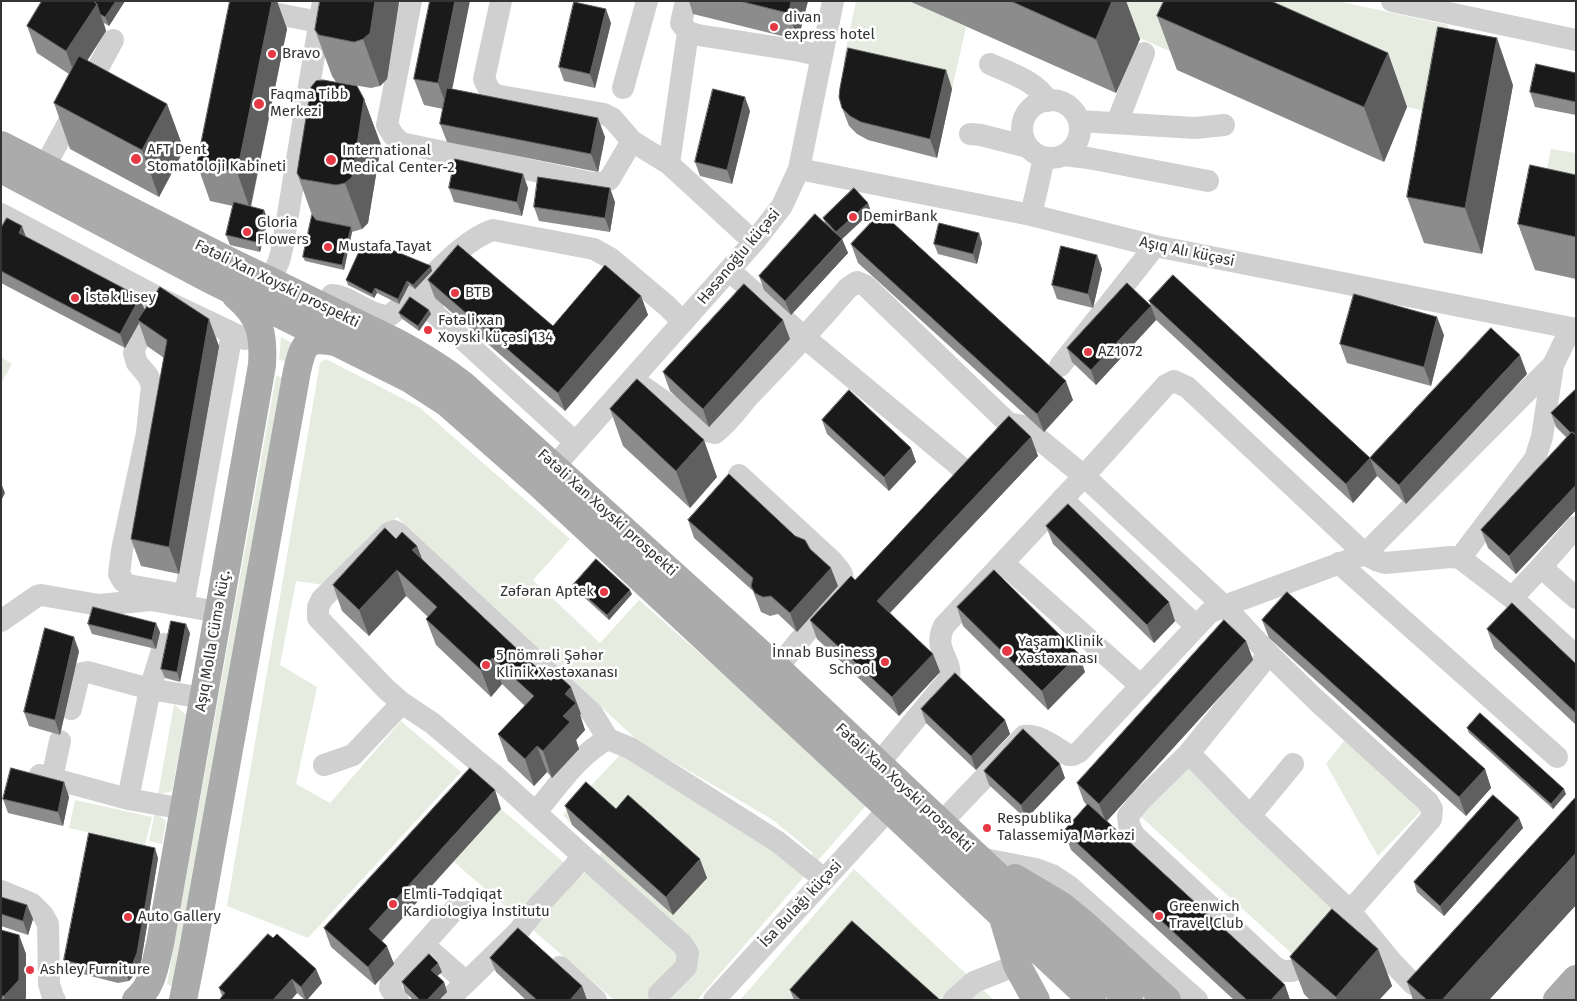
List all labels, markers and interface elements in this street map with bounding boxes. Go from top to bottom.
place label: divan express hotel [784,9,875,44]
marker: divan express hotel [768,21,780,33]
place label: Bravo [282,45,320,63]
marker: Bravo [266,48,278,60]
place label: Faqma Tibb Merkezi [270,86,348,121]
marker: Faqma Tibb Merkezi [252,97,266,111]
place label: AFT Dent Stomatoloji Kabineti [147,141,286,176]
place label: International Medical Center-2 [342,142,455,177]
marker: AFT Dent Stomatoloji Kabineti [129,152,143,166]
marker: International Medical Center-2 [324,153,338,167]
street label: Həsənoğlu küçəsi [694,206,784,308]
place label: DemirBank [863,208,937,226]
marker: DemirBank [847,211,859,223]
place label: Gloria Flowers [257,214,309,249]
marker: Gloria Flowers [241,226,253,238]
street label: Aşıq Alı küçəsi [1138,233,1236,271]
street label: Fətəli Xan Xoyski prospekti [192,236,362,332]
place label: Mustafa Tayat [338,238,431,256]
marker: Mustafa Tayat [322,241,334,253]
place label: BTB [465,284,491,302]
marker: BTB [449,287,461,299]
place label: İstək Lisey [85,289,156,307]
marker: İstək Lisey [69,292,81,304]
place label: Fətəli xan Xoyski küçəsi 134 [438,312,553,347]
marker: Fətəli xan Xoyski küçəsi 134 [422,324,434,336]
place label: AZ1072 [1098,343,1143,361]
marker: AZ1072 [1082,346,1094,358]
street label: Fətəli Xan Xoyski prospekti [534,446,680,580]
street label: Aşıq Molla Cümə küç. [192,569,234,713]
place label: Zəfəran Aptek [500,583,594,601]
marker: Zəfəran Aptek [598,586,610,598]
place label: Yaşam Klinik Xəstəxanası [1018,633,1103,668]
place label: İnnab Business School [772,644,875,679]
marker: Yaşam Klinik Xəstəxanası [1000,644,1014,658]
place label: 5 nömrəli Şəhər Klinik Xəstəxanası [496,647,618,682]
marker: İnnab Business School [879,656,891,668]
marker: 5 nömrəli Şəhər Klinik Xəstəxanası [480,659,492,671]
street label: Fətəli Xan Xoyski prospekti [832,720,976,856]
place label: Respublika Talassemiya Mərkəzi [997,810,1135,845]
marker: Respublika Talassemiya Mərkəzi [981,822,993,834]
street label: İsa Bulağı küçəsi [756,857,846,951]
place label: Elmli-Tədqiqat Kardiologiya İnstitutu [403,886,550,921]
marker: Elmli-Tədqiqat Kardiologiya İnstitutu [387,898,399,910]
place label: Greenwich Travel Club [1169,898,1244,933]
place label: Auto Gallery [138,908,221,926]
marker: Greenwich Travel Club [1153,910,1165,922]
marker: Auto Gallery [122,911,134,923]
place label: Ashley Furniture [40,961,150,979]
marker: Ashley Furniture [24,964,36,976]

